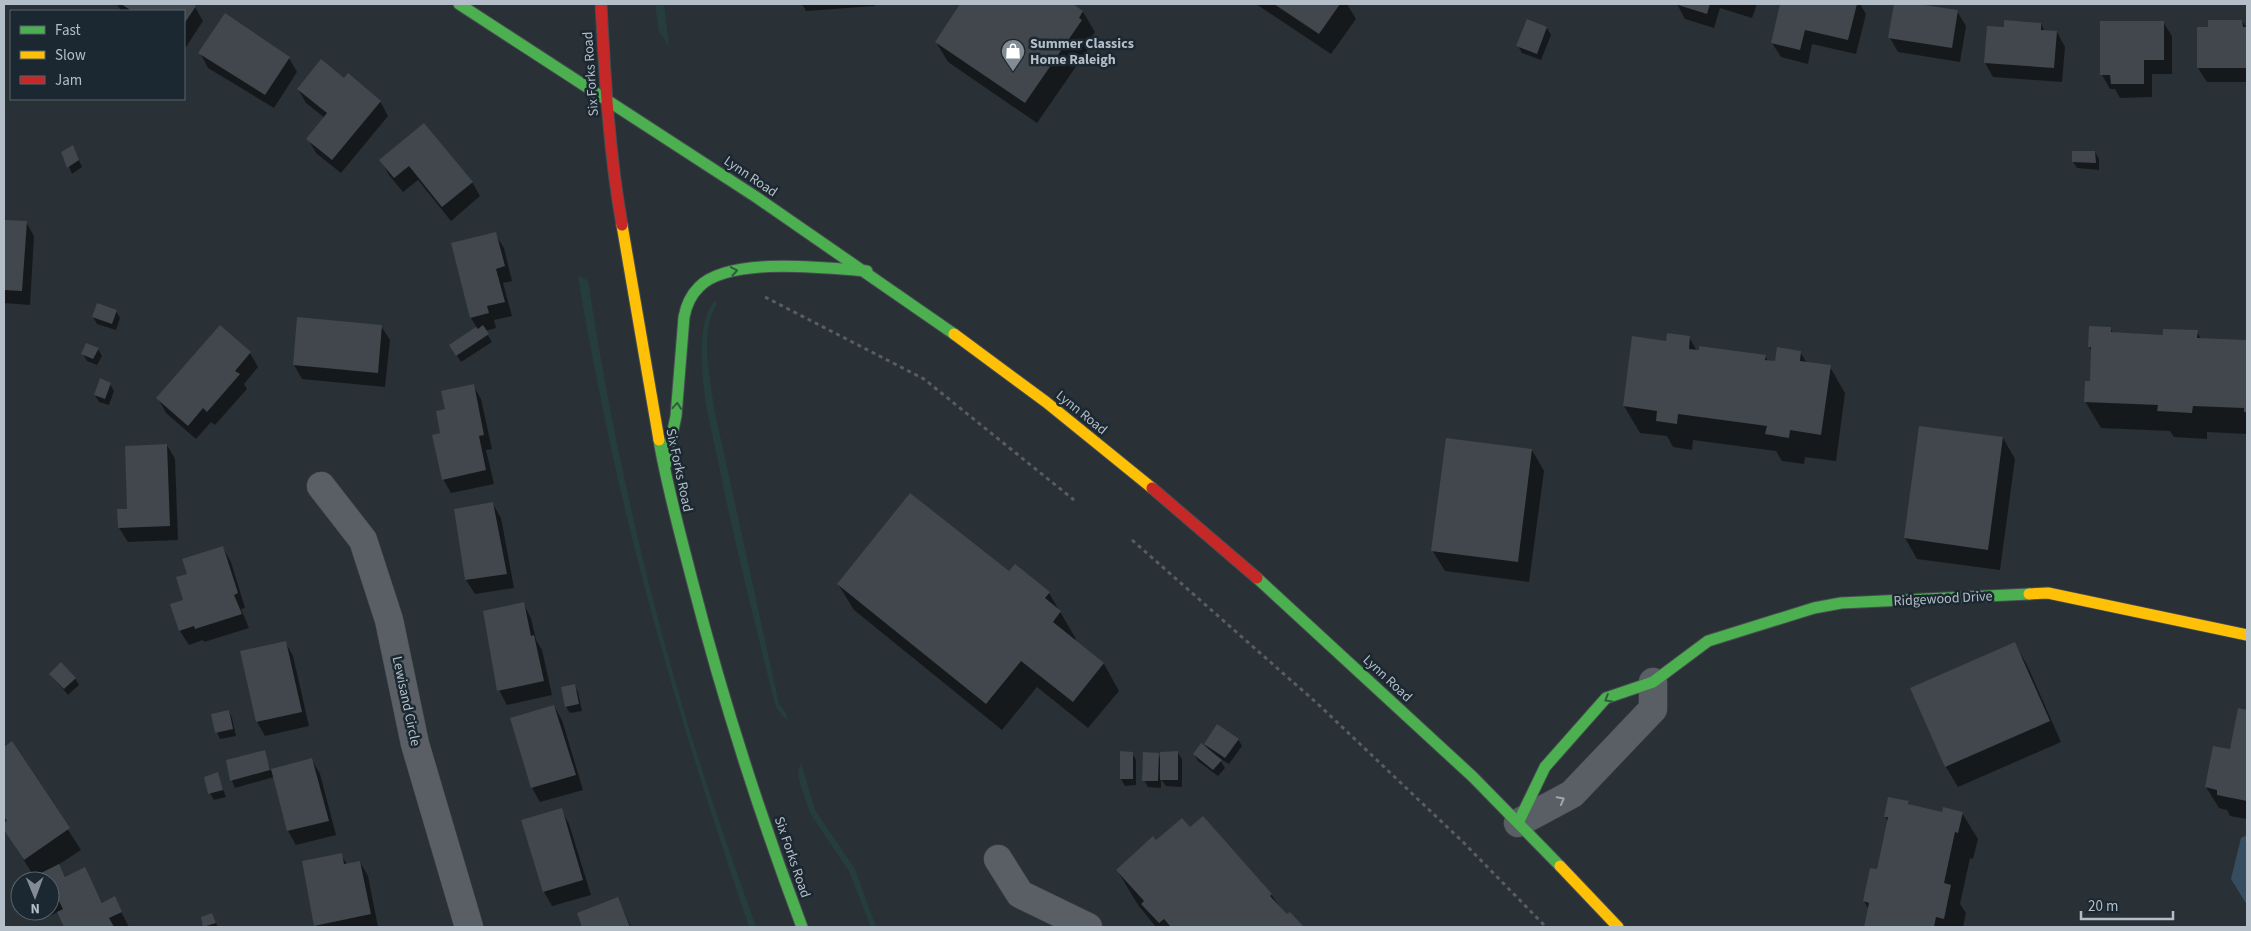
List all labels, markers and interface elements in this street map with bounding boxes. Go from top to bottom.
legend [10,10,185,100]
text: Fast [55,20,81,41]
street label: Six Forks Road [578,31,604,117]
place label: Summer Classics Home Raleigh [1030,34,1134,70]
shop icon: Summer Classics Home Raleigh [1000,38,1026,72]
text: Slow [55,45,86,66]
text: Jam [55,70,82,91]
street label: Lynn Road [720,151,781,202]
one-way arrow [729,267,738,277]
street label: Lynn Road [1051,386,1111,440]
one-way arrow [671,402,682,410]
street label: Six Forks Road [660,427,698,514]
street label: Ridgewood Drive [1893,586,1993,612]
street label: Lynn Road [1358,651,1416,707]
street label: Lewisand Circle [387,654,425,748]
one-way arrow [1604,693,1613,703]
one-way arrow [1556,796,1565,806]
street label: Six Forks Road [769,814,815,901]
north arrow [10,871,60,921]
scale bar [2081,888,2174,920]
text: 20 m [2088,896,2118,917]
text: N [30,898,40,918]

